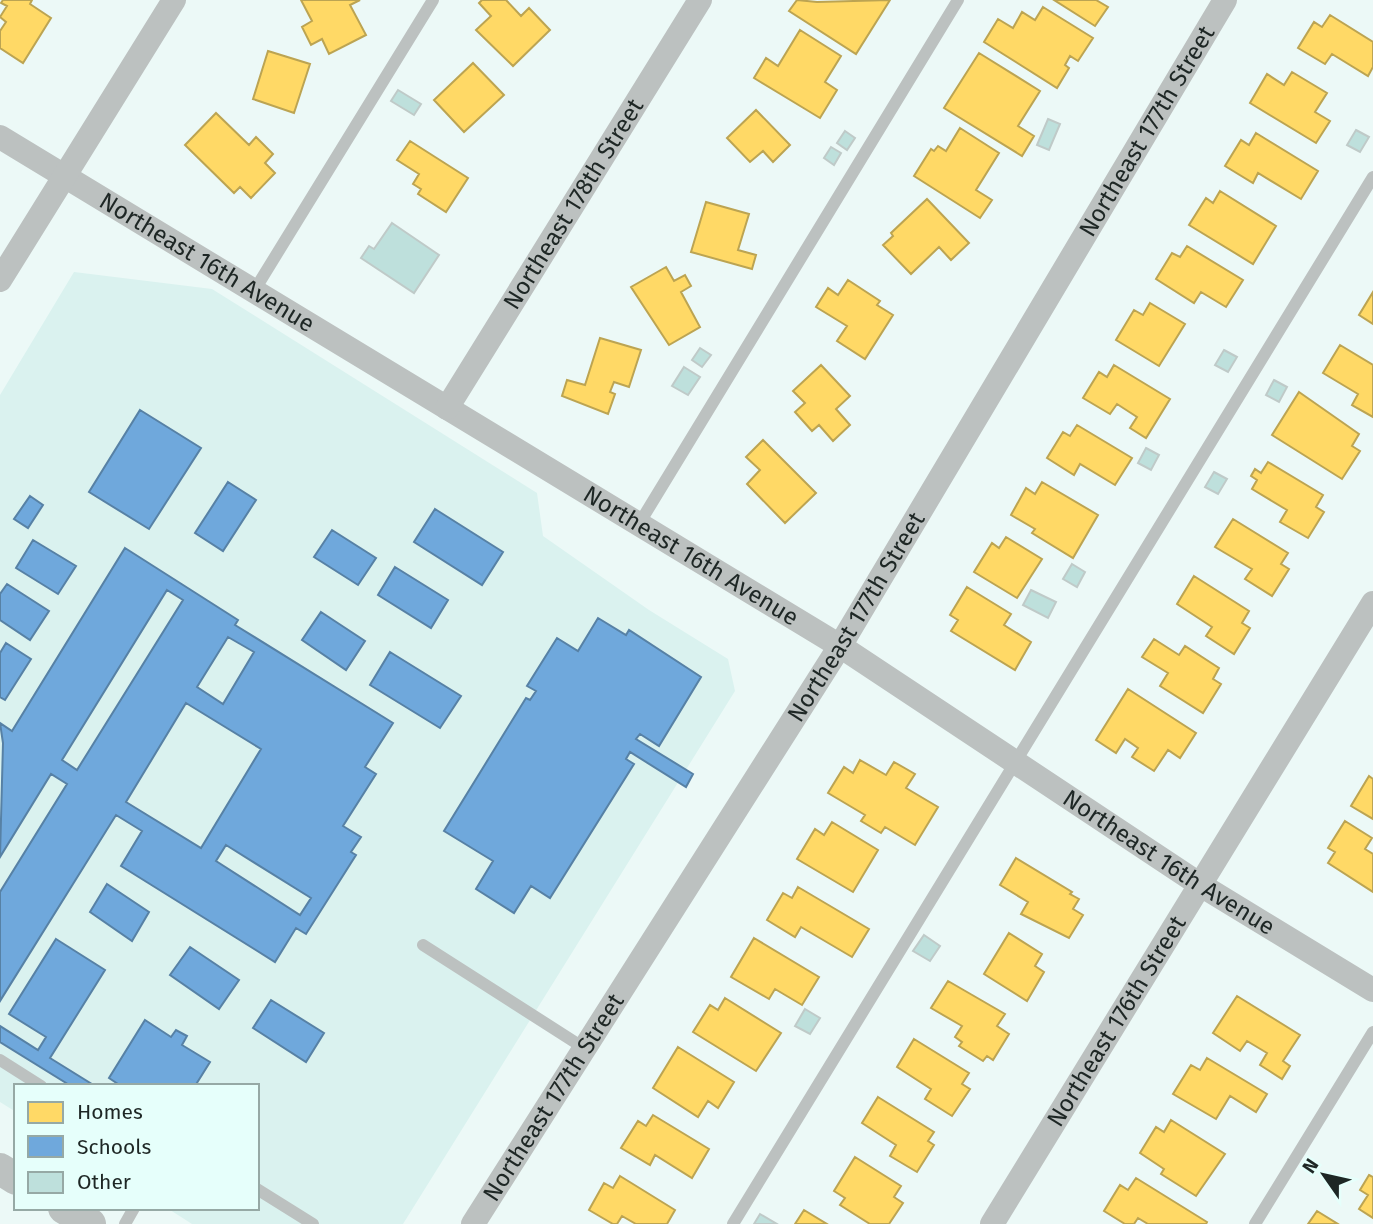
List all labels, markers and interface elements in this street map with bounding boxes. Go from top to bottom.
street label: Northeast 177th Street [1073,20,1221,242]
street label: Northeast 178th Street [498,93,649,314]
street label: Northeast 16th Avenue [94,187,320,338]
street label: Northeast 16th Avenue [578,480,804,632]
street label: Northeast 177th Street [782,507,931,727]
street label: Northeast 16th Avenue [1058,784,1280,941]
street label: Northeast 176th Street [1041,910,1192,1132]
street label: Northeast 177th Street [477,988,630,1206]
legend [14,1084,259,1210]
text: Homes [77,1099,143,1125]
text: Schools [77,1134,151,1160]
north arrow [1289,1140,1359,1210]
text: N [1297,1154,1323,1177]
text: Other [77,1169,131,1195]

